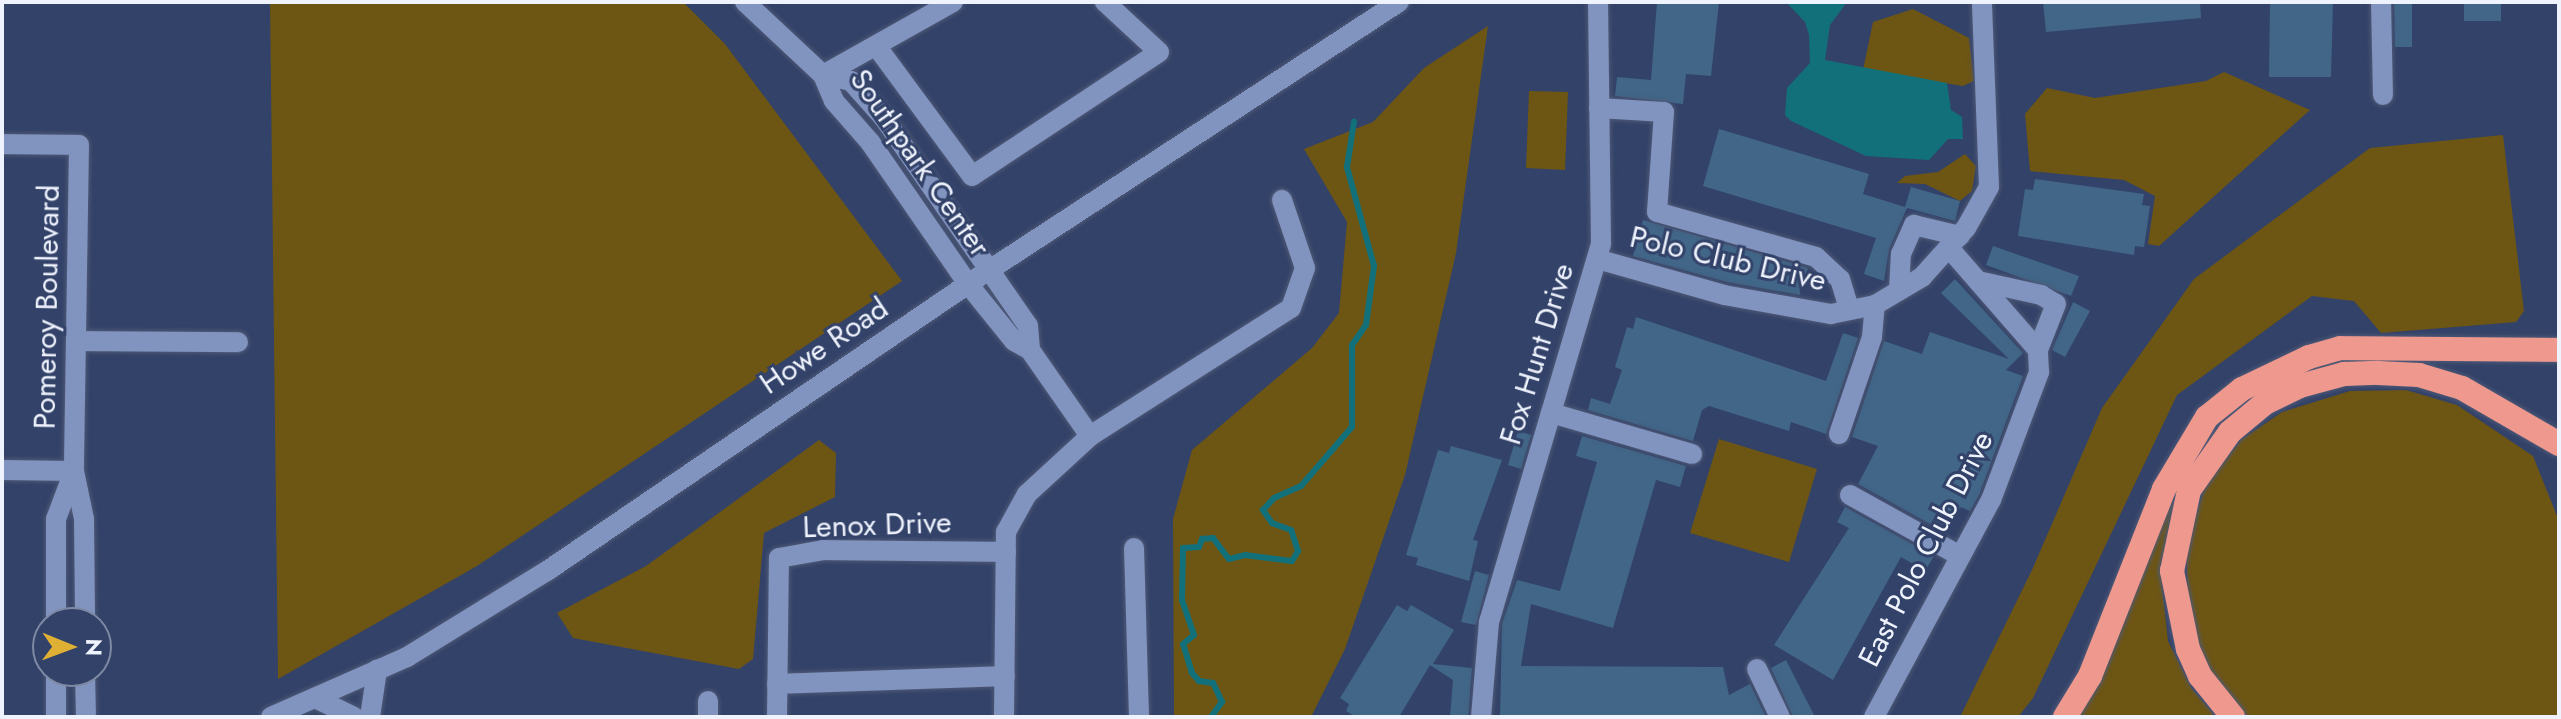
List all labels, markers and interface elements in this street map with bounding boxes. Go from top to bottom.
street label: Southpark Center [842,62,998,264]
street label: Pomeroy Boulevard [27,184,67,430]
street label: Polo Club Drive [1626,219,1830,299]
street label: Fox Hunt Drive [1492,259,1582,449]
street label: Howe Road [753,290,895,402]
street label: East Polo Club Drive [1851,425,2001,673]
street label: Lenox Drive [802,504,952,546]
north arrow [32,607,112,687]
text: N [78,638,110,656]

